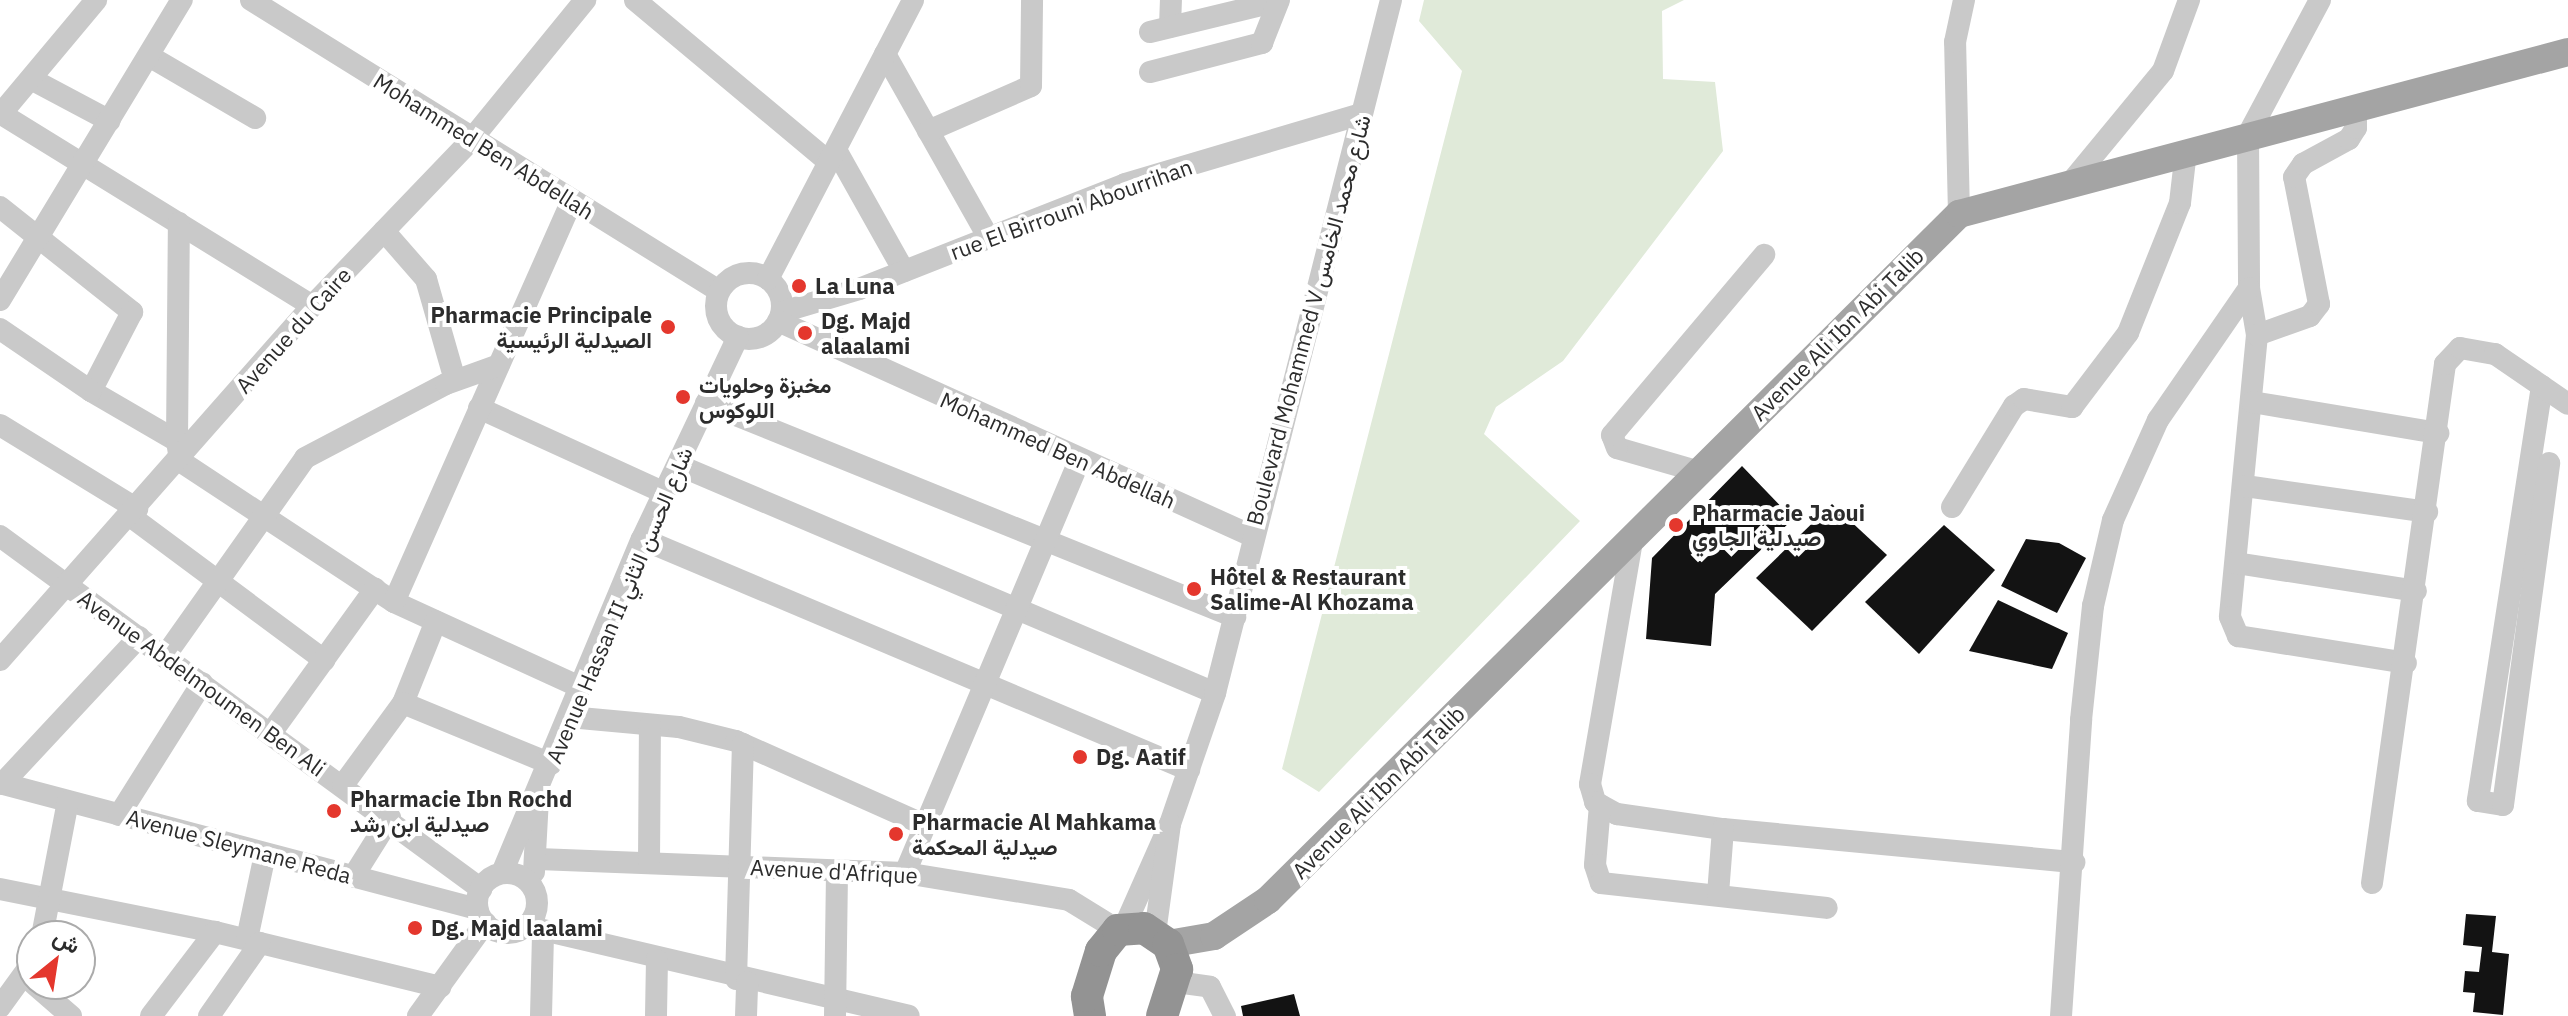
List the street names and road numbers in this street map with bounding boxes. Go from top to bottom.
street label: Mohammed Ben Abdellah [369,67,599,225]
street label: Boulevard Mohammed V شارع محمد الخامس [1240,112,1376,528]
street label: rue El Birrouni Abourrihan [946,153,1196,265]
street label: Avenue Ali Ibn Abi Talib [1745,242,1929,426]
street label: Avenue du Caire [230,262,356,398]
street label: Mohammed Ben Abdellah [936,386,1180,514]
street label: Avenue Hassan II شارع الحسن الثاني [540,443,698,767]
street label: Avenue Abdelmoumen Ben Ali [73,584,331,782]
street label: Avenue Ali Ibn Abi Talib [1286,700,1470,884]
street label: Avenue Sleymane Reda [124,803,354,889]
street label: Avenue d'Afrique [750,853,918,889]

